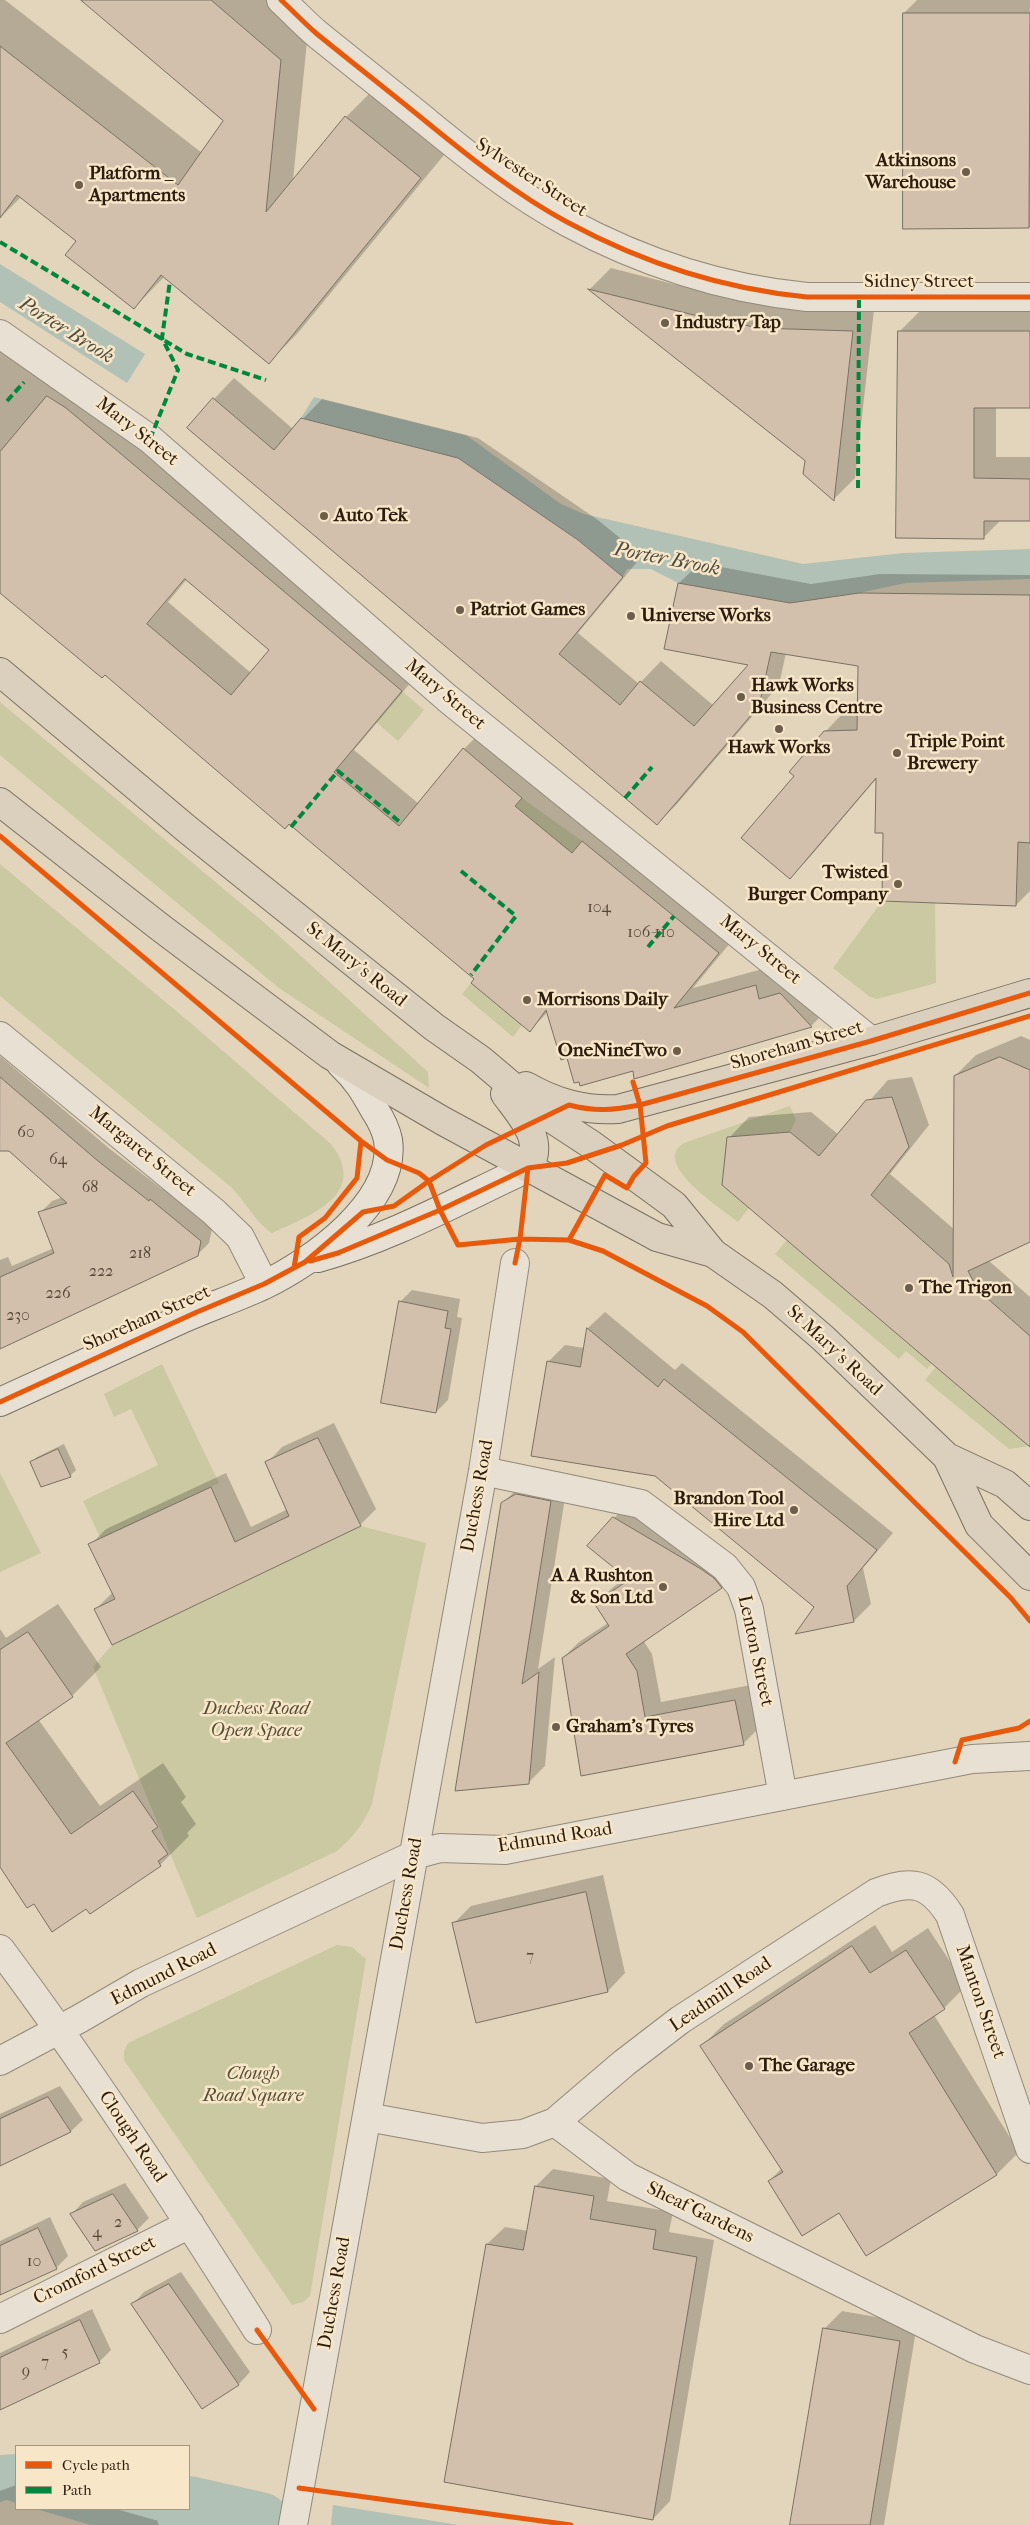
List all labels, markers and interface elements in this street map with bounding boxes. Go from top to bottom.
street label: Sylvester Street [471,133,591,223]
place label: Atkinsons Warehouse [865,150,956,194]
place label: Platform _ Apartments [89,163,185,207]
marker: Atkinsons Warehouse [960,166,972,178]
marker: Platform _ Apartments [73,179,85,191]
street label: Sidney Street [864,271,974,293]
water label: Porter Brook [14,292,118,370]
place label: Industry Tap [675,312,781,334]
marker: Industry Tap [659,317,671,329]
street label: Mary Street [91,393,183,471]
place label: Auto Tek [334,505,408,527]
marker: Auto Tek [318,510,330,522]
water label: Porter Brook [612,538,722,582]
place label: Patriot Games [470,599,585,621]
marker: Patriot Games [454,604,466,616]
place label: Universe Works [641,605,771,627]
marker: Universe Works [625,610,637,622]
street label: Mary Street [400,655,490,735]
place label: Hawk Works Business Centre [751,675,882,719]
marker: Hawk Works Business Centre [735,691,747,703]
marker: Hawk Works [773,723,785,735]
place label: Triple Point Brewery [907,731,1005,775]
place label: Hawk Works [728,737,830,759]
marker: Triple Point Brewery [891,747,903,759]
place label: Twisted Burger Company [747,862,888,906]
marker: Twisted Burger Company [892,878,904,890]
house number: 104 [587,898,611,918]
street label: Mary Street [715,910,805,990]
street label: St Mary's Road [301,918,411,1012]
house number: 106-110 [627,923,675,943]
place label: Morrisons Daily [537,989,668,1011]
marker: Morrisons Daily [521,994,533,1006]
street label: Shoreham Street [728,1016,866,1076]
place label: OneNineTwo [558,1040,667,1062]
marker: OneNineTwo [671,1045,683,1057]
street label: Margaret Street [84,1102,200,1202]
house number: 60 [17,1123,35,1143]
house number: 64 [49,1150,67,1170]
house number: 68 [82,1178,98,1198]
house number: 218 [129,1244,151,1264]
house number: 222 [89,1262,113,1282]
place label: The Trigon [919,1277,1012,1299]
street label: Shoreham Street [80,1281,214,1357]
marker: The Trigon [903,1282,915,1294]
house number: 226 [45,1284,71,1304]
street label: St Mary's Road [781,1301,887,1401]
house number: 230 [6,1306,30,1326]
street label: Duchess Road [457,1438,499,1554]
place label: Brandon Tool Hire Ltd [673,1488,784,1532]
marker: Brandon Tool Hire Ltd [788,1504,800,1516]
place label: A A Rushton & Son Ltd [551,1565,653,1609]
marker: A A Rushton & Son Ltd [657,1581,669,1593]
street label: Lenton Street [732,1593,778,1709]
park label: Duchess Road Open Space [203,1698,309,1742]
place label: Graham's Tyres [566,1716,693,1738]
marker: Graham's Tyres [550,1721,562,1733]
street label: Edmund Road [496,1818,614,1858]
street label: Duchess Road [386,1836,428,1952]
street label: Edmund Road [107,1939,221,2011]
street label: Manton Street [950,1942,1010,2062]
house number: 7 [526,1947,534,1967]
street label: Leadmill Road [666,1952,776,2038]
place label: The Garage [759,2055,855,2077]
marker: The Garage [743,2060,755,2072]
park label: Clough Road Square [203,2063,303,2107]
street label: Clough Road [93,2087,171,2187]
street label: Sheaf Gardens [643,2177,757,2249]
house number: 2 [114,2213,122,2233]
house number: 4 [92,2223,102,2243]
street label: Cromford Street [30,2231,160,2311]
street label: Duchess Road [314,2235,356,2351]
house number: 10 [27,2252,41,2272]
house number: 5 [62,2343,68,2363]
house number: 7 [41,2353,49,2373]
house number: 9 [22,2362,30,2382]
legend [15,2445,190,2510]
text: Cycle path [62,2456,130,2474]
text: Path [62,2481,92,2499]

